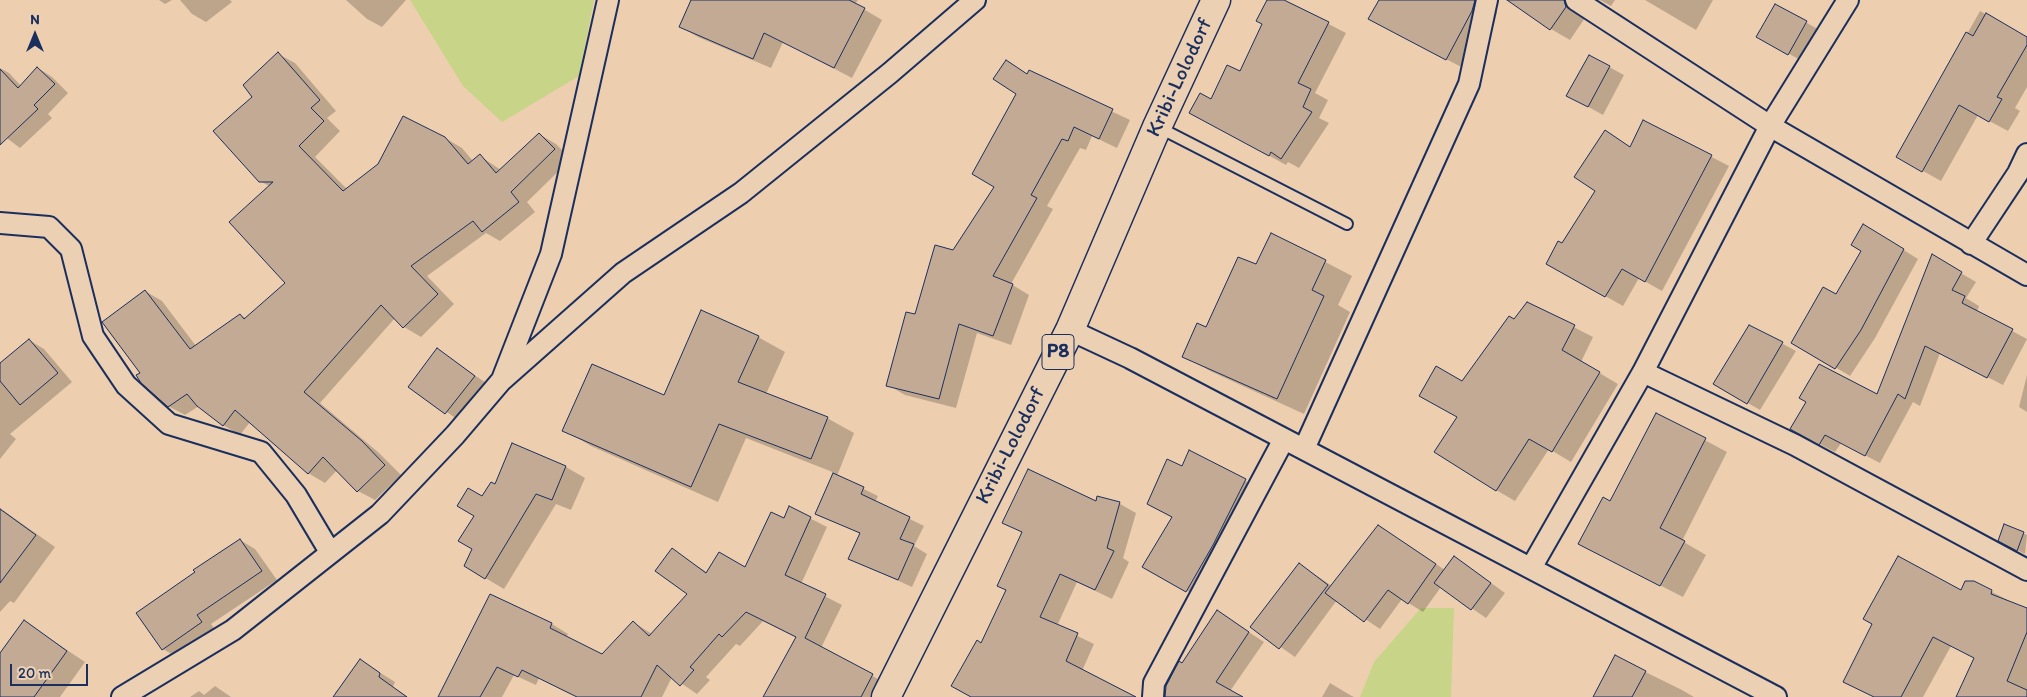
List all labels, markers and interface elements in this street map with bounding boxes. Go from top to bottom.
north arrow [10,10,60,60]
text: N [30,11,40,28]
street label: Kribi-Lolodorf [1142,15,1218,141]
road number: P8 [1042,334,1074,370]
street label: Kribi-Lolodorf [971,383,1051,509]
scale bar [12,654,90,686]
text: 20 m [18,664,51,682]

